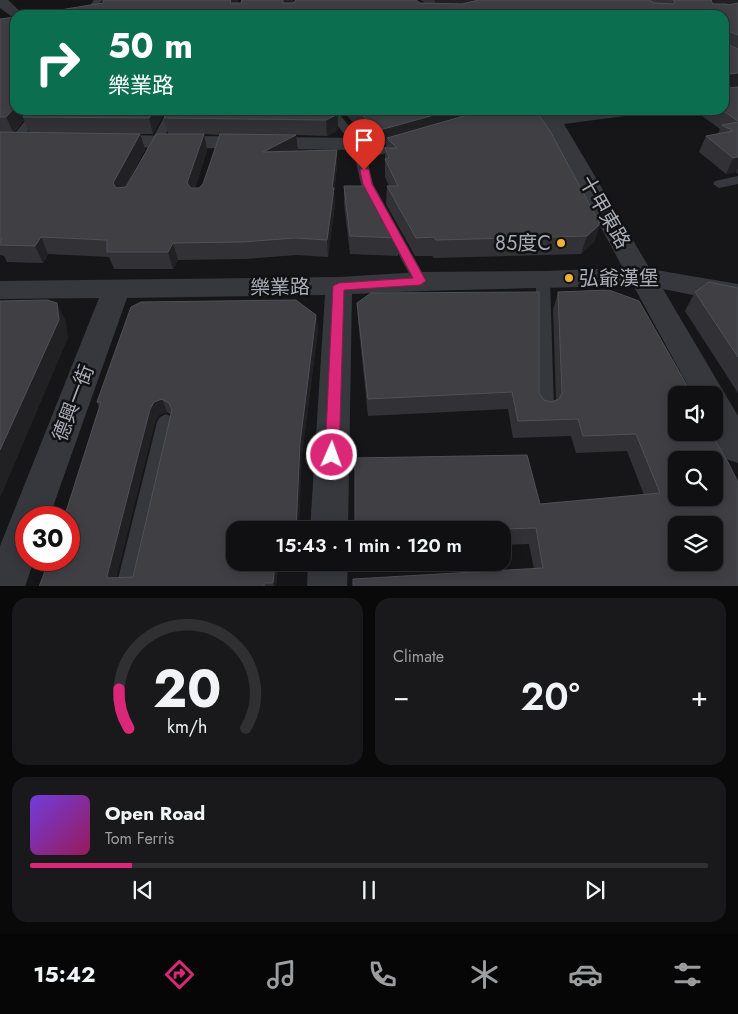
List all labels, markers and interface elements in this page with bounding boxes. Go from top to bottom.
text: 50 m [108,21,193,71]
icon: right [25,30,90,95]
text: 樂業路 [108,69,174,101]
pin [343,119,385,170]
icon: arrive [350,126,378,154]
street label: 十甲東路 [572,170,637,254]
place label: 85度C [495,229,551,258]
marker: 85度C [555,237,567,249]
place label: 弘爺漢堡 [579,264,659,293]
street label: 樂業路 [250,272,310,303]
marker: 弘爺漢堡 [563,272,575,284]
street label: 德興一街 [46,361,101,446]
map controls [668,386,723,571]
button: sound [668,386,723,441]
position arrow [305,428,357,480]
button: search [668,451,723,506]
speed limit sign: 30 [15,506,80,571]
button: layers [668,516,723,571]
text: 15:43 · 1 min · 120 m [275,532,462,559]
text: Climate [393,645,444,668]
text: 20 [153,651,222,727]
text: 20° [520,669,580,724]
text: − [393,676,410,717]
text: + [691,676,708,717]
text: km/h [167,714,208,740]
text: Open Road [105,800,205,827]
text: Tom Ferris [105,827,174,850]
icon: previous [129,876,157,904]
icon: pause [355,876,383,904]
icon: next [581,876,609,904]
icon: directions [162,957,197,992]
icon: music [264,957,299,992]
icon: phone [365,957,400,992]
icon: climate [467,957,502,992]
icon: car [568,957,603,992]
icon: filters [670,957,705,992]
text: 15:42 [33,958,96,990]

